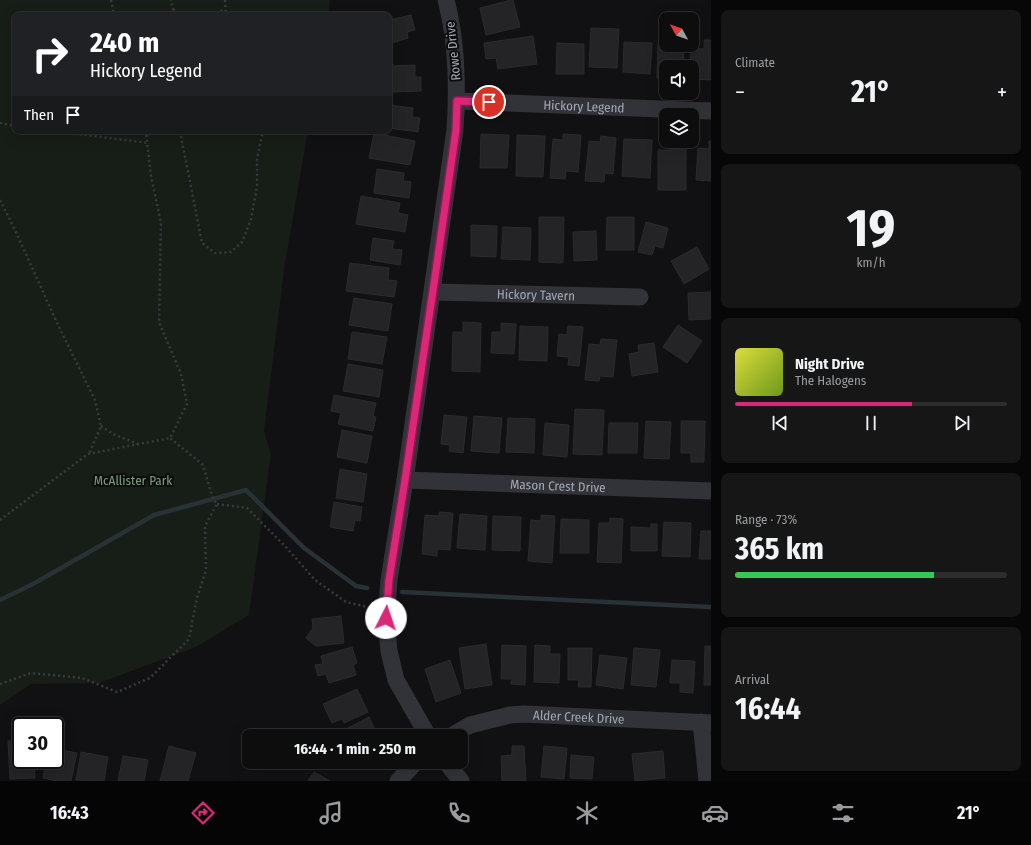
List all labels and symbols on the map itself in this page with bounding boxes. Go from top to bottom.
north arrow [659,12,699,52]
street label: Rowe Drive [442,21,464,81]
pin [472,85,506,119]
street label: Hickory Legend [543,97,625,115]
street label: Hickory Tavern [497,286,575,303]
park label: McAllister Park [94,473,173,488]
street label: Mason Crest Drive [510,476,606,495]
position arrow [365,597,407,639]
street label: Alder Creek Drive [533,707,625,726]
speed limit sign: 30 [12,717,64,769]

